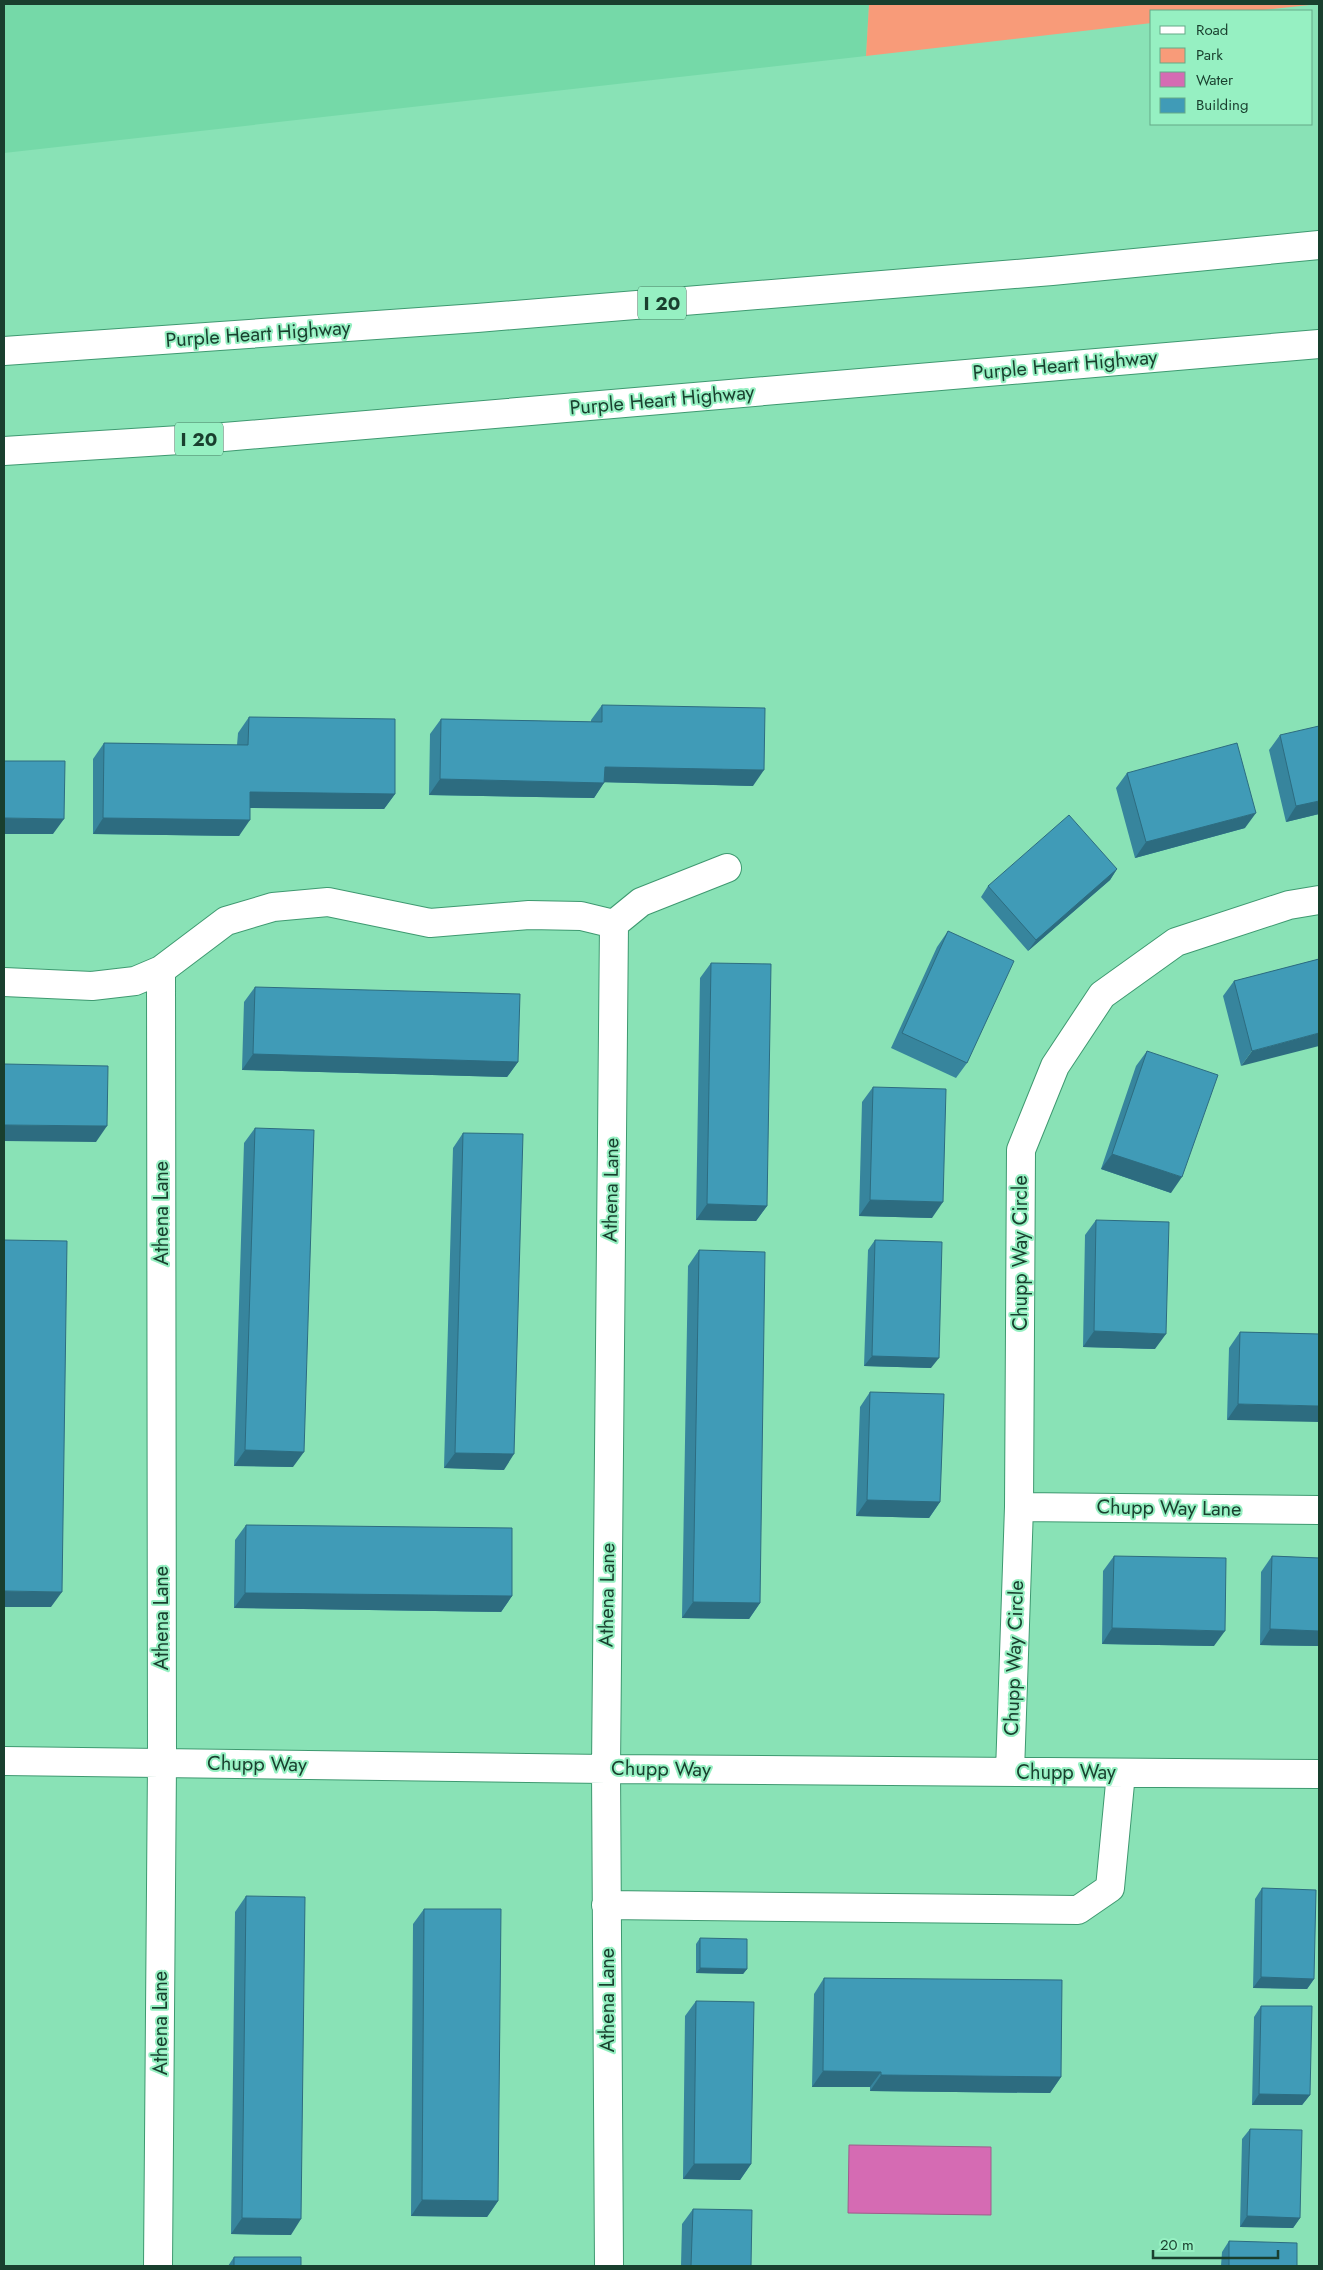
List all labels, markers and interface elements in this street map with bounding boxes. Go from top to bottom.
legend [1150,10,1313,125]
text: Road [1196,19,1228,41]
text: Park [1196,44,1223,66]
text: Water [1196,69,1234,91]
text: Building [1196,94,1248,116]
road number: I 20 [638,286,686,320]
street label: Purple Heart Highway [165,313,352,355]
street label: Purple Heart Highway [971,342,1159,388]
street label: Purple Heart Highway [568,377,756,423]
road number: I 20 [175,422,223,456]
street label: Athena Lane [596,1138,626,1242]
street label: Athena Lane [147,1161,176,1265]
street label: Chupp Way Circle [1006,1175,1035,1331]
street label: Chupp Way Lane [1096,1492,1242,1524]
street label: Athena Lane [592,1543,622,1647]
street label: Athena Lane [147,1566,176,1670]
street label: Chupp Way Circle [997,1580,1031,1736]
street label: Chupp Way [207,1749,307,1779]
street label: Chupp Way [611,1754,711,1784]
street label: Chupp Way [1016,1758,1116,1787]
street label: Athena Lane [593,1948,622,2052]
street label: Athena Lane [146,1971,175,2075]
scale bar [1153,2228,1278,2260]
text: 20 m [1160,2234,1194,2256]

